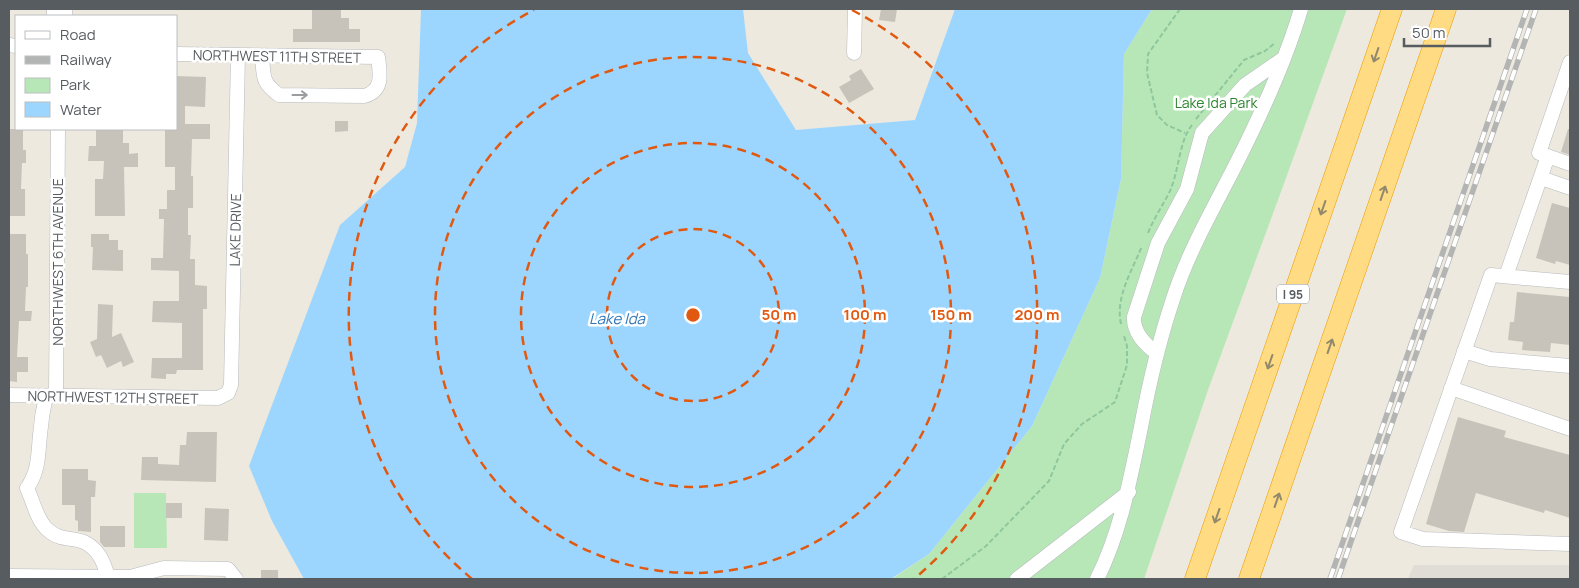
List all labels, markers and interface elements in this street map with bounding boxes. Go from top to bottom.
legend [15,15,178,130]
scale bar [1404,15,1490,47]
text: 50 m [1412,22,1446,43]
text: Road [60,24,96,45]
street label: NORTHWEST 11TH STREET [193,45,362,67]
one-way arrow [1371,47,1380,62]
text: Railway [60,49,112,70]
text: Park [60,74,90,95]
one-way arrow [291,90,307,100]
park label: Lake Ida Park [1175,93,1258,112]
text: Water [60,99,102,120]
street label: NORTHWEST 6TH AVENUE [48,178,67,346]
one-way arrow [1379,186,1388,201]
street label: LAKE DRIVE [225,193,245,267]
one-way arrow [1318,200,1327,216]
road number: I 95 [1277,284,1309,304]
text: 50 m [761,304,797,325]
text: 100 m [844,304,886,325]
text: 150 m [930,304,972,325]
text: 200 m [1014,304,1060,325]
centre of rings [684,306,702,324]
water label: Lake Ida [589,308,646,329]
one-way arrow [1326,339,1335,355]
one-way arrow [1265,354,1274,369]
street label: NORTHWEST 12TH STREET [27,386,199,408]
one-way arrow [1272,492,1282,508]
one-way arrow [1212,507,1221,523]

